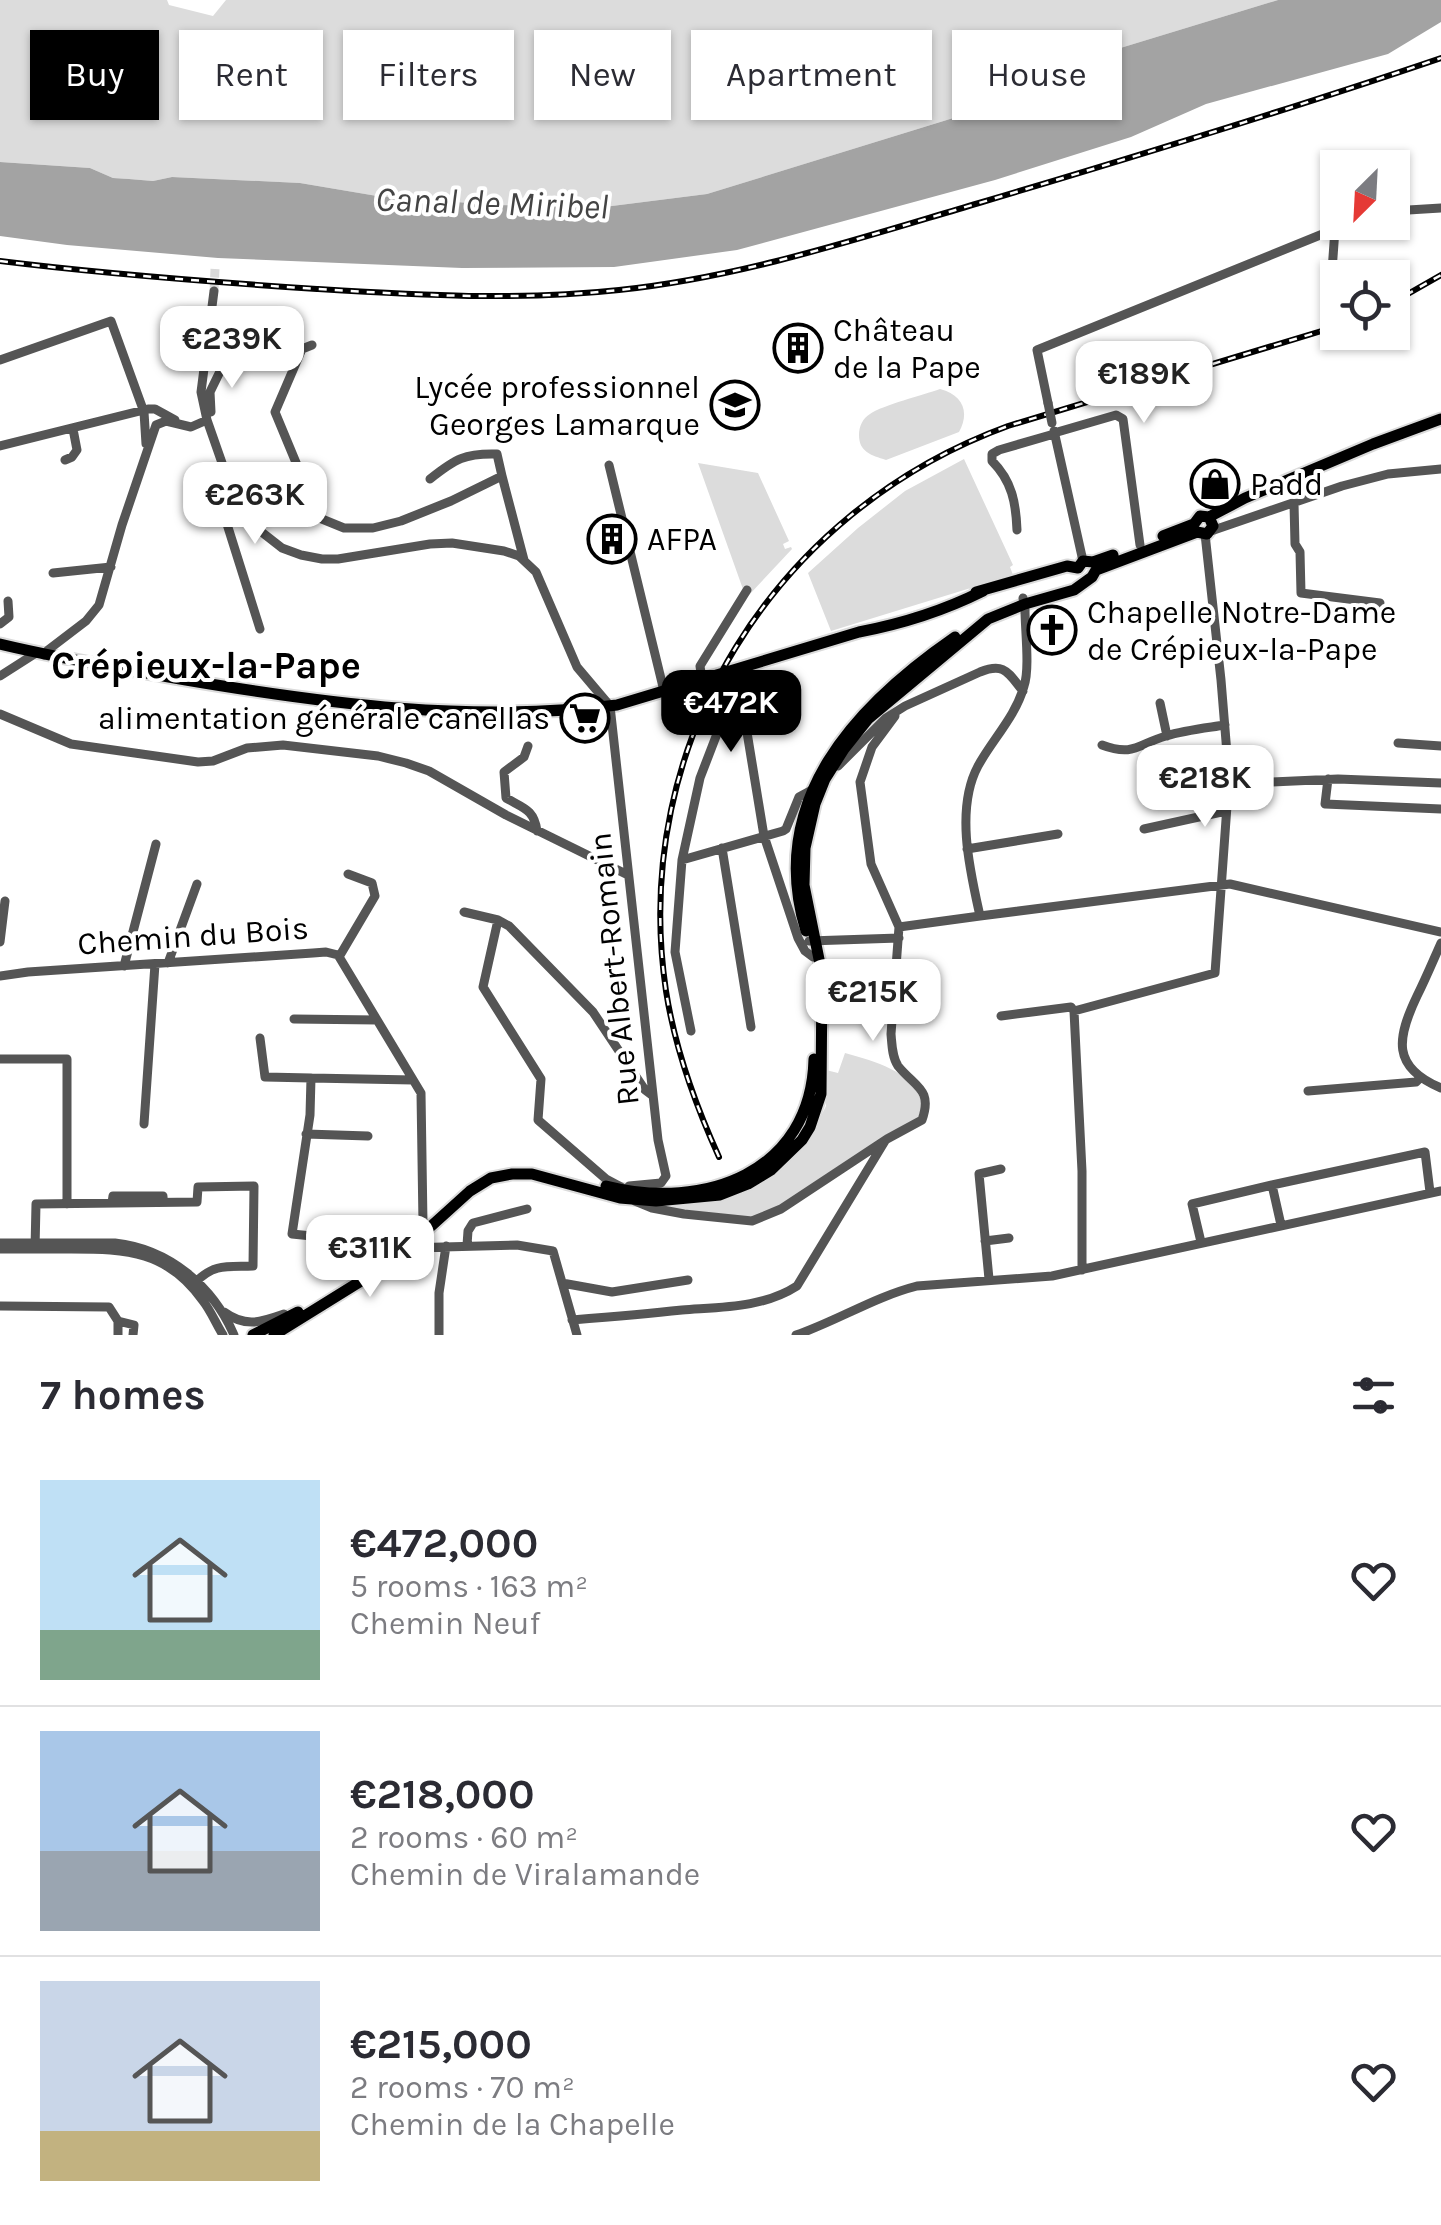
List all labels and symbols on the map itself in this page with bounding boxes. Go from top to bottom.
north arrow [1320,150,1410,240]
water label: Canal de Miribel [375,178,609,228]
pin: €239K [162,306,302,391]
place label: Château de la Pape [833,312,981,386]
building icon: Château de la Pape [772,322,824,374]
pin: €189K [1074,341,1214,426]
place label: Lycée professionnel Georges Lamarque [414,369,700,443]
school or university icon: Lycée professionnel Georges Lamarque [709,379,761,431]
shop icon: Padd [1189,458,1241,510]
pin: €263K [185,462,325,547]
place label: Padd [1250,466,1323,503]
building icon: AFPA [586,513,638,565]
place label: AFPA [647,521,717,558]
place label: Chapelle Notre-Dame de Crépieux-la-Pape [1087,594,1396,668]
church icon: Chapelle Notre-Dame de Crépieux-la-Pape [1026,604,1078,656]
district label: Crépieux-la-Pape [51,643,361,688]
pin: €472K [661,670,801,755]
supermarket icon: alimentation générale canellas [559,692,611,744]
place label: alimentation générale canellas [98,700,550,737]
pin: €218K [1135,745,1275,830]
street label: Rue Albert-Romain [581,831,647,1107]
street label: Chemin du Bois [76,909,310,963]
pin: €215K [803,959,943,1044]
pin: €311K [300,1215,440,1300]

